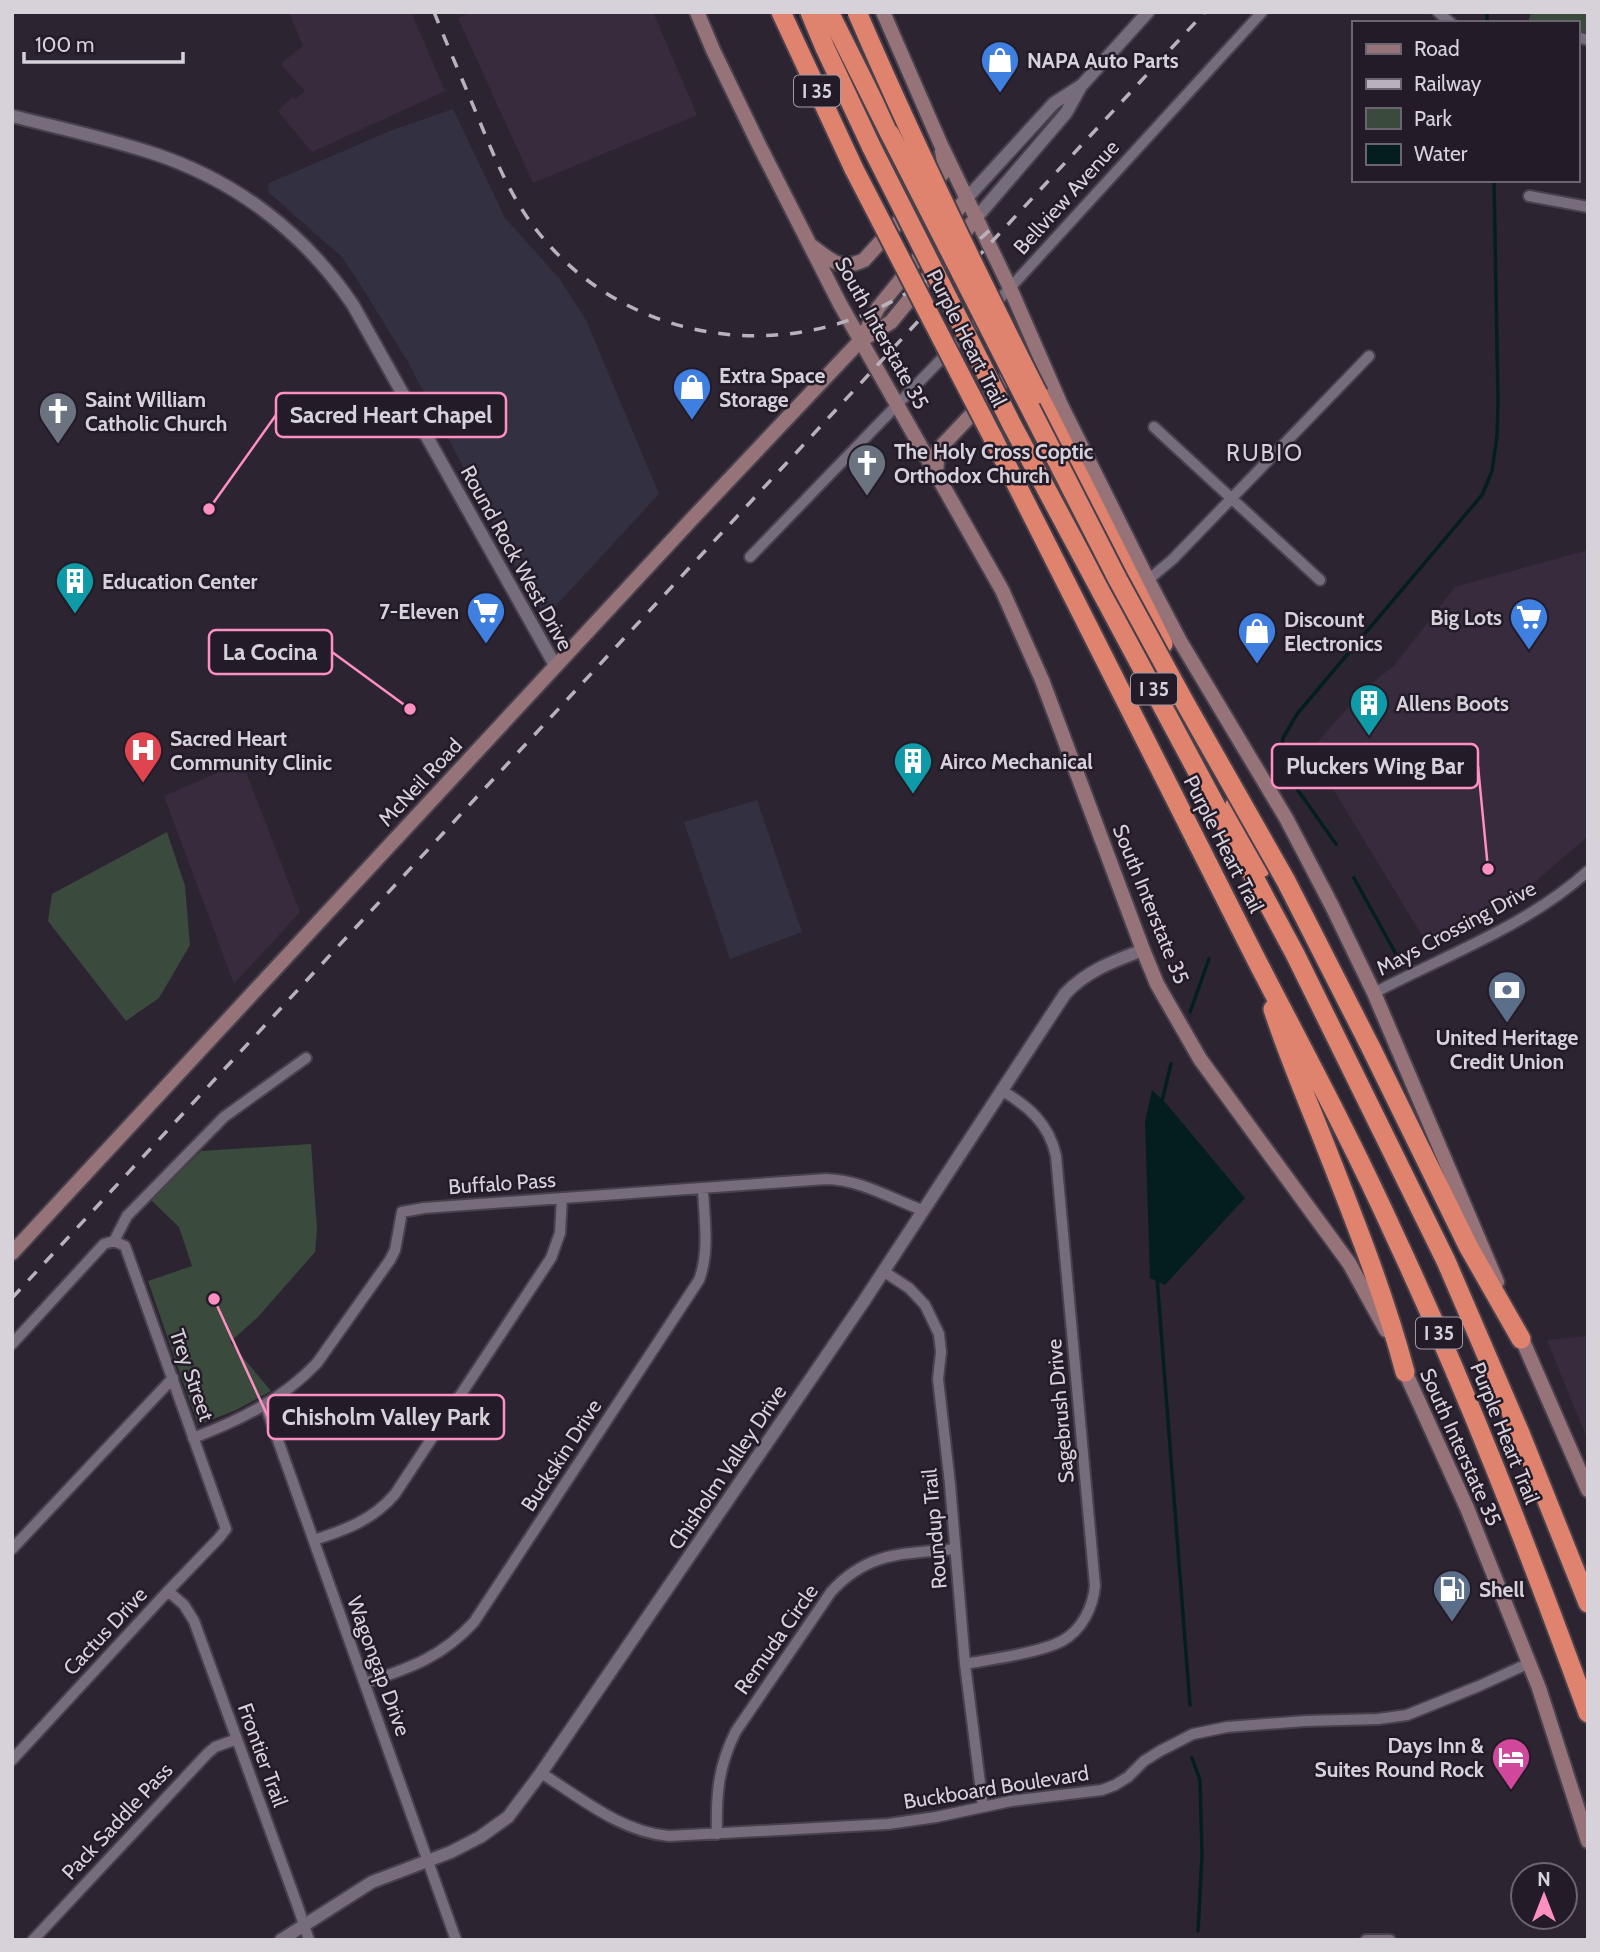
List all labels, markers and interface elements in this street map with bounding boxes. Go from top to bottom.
scale bar [24,21,184,65]
legend [1352,21,1579,182]
text: 100 m [35,32,94,57]
text: Road [1414,36,1460,61]
shop icon: NAPA Auto Parts [979,39,1021,94]
place label: NAPA Auto Parts [1027,48,1179,73]
text: Railway [1414,71,1482,96]
road number: I 35 [794,76,840,106]
text: Park [1414,106,1452,131]
street label: Bellview Avenue [1008,135,1124,259]
text: Water [1414,141,1468,166]
street label: South Interstate 35 [830,253,934,413]
street label: Purple Heart Trail [922,265,1012,411]
place label: Extra Space Storage [719,363,825,412]
shop icon: Extra Space Storage [671,366,713,421]
place label: Saint William Catholic Church [85,387,227,436]
church icon: Saint William Catholic Church [37,390,79,445]
callout: Sacred Heart Chapel [276,393,506,437]
text: Sacred Heart Chapel [290,401,492,429]
place label: The Holy Cross Coptic Orthodox Church [894,439,1094,488]
district label: RUBIO [1226,439,1304,467]
church icon: The Holy Cross Coptic Orthodox Church [846,442,888,497]
street label: Round Rock West Drive [456,461,578,655]
building icon: Education Center [54,560,96,615]
place label: Education Center [102,569,258,594]
supermarket icon: 7-Eleven [465,590,507,645]
supermarket icon: Big Lots [1508,596,1550,651]
place label: 7-Eleven [379,599,459,624]
place label: Big Lots [1430,605,1502,630]
place label: Discount Electronics [1284,607,1383,656]
shop icon: Discount Electronics [1236,610,1278,665]
callout: La Cocina [209,630,332,674]
text: La Cocina [222,638,318,666]
road number: I 35 [1131,674,1177,704]
building icon: Allens Boots [1348,682,1390,737]
place label: Allens Boots [1396,691,1509,716]
place label: Sacred Heart Community Clinic [170,726,332,775]
hospital icon: Sacred Heart Community Clinic [122,729,164,784]
street label: McNeil Road [373,733,467,831]
building icon: Airco Mechanical [892,740,934,795]
callout: Pluckers Wing Bar [1272,744,1478,788]
place label: Airco Mechanical [940,749,1093,774]
text: Pluckers Wing Bar [1286,752,1464,780]
street label: Purple Heart Trail [1179,771,1269,917]
street label: South Interstate 35 [1108,821,1194,987]
street label: Mays Crossing Drive [1372,875,1540,981]
bank icon: United Heritage Credit Union [1486,969,1528,1024]
place label: United Heritage Credit Union [1436,1025,1579,1074]
street label: Buffalo Pass [447,1167,557,1199]
road number: I 35 [1416,1317,1462,1348]
street label: Trey Street [165,1326,219,1424]
street label: Sagebrush Drive [1041,1338,1079,1484]
street label: Purple Heart Trail [1465,1358,1545,1508]
street label: South Interstate 35 [1415,1364,1507,1530]
street label: Chisholm Valley Drive [663,1380,792,1554]
street label: Buckskin Drive [516,1394,607,1516]
callout: Chisholm Valley Park [268,1395,504,1439]
text: Chisholm Valley Park [282,1403,491,1431]
street label: Roundup Trail [916,1468,952,1590]
fuel station icon: Shell [1431,1568,1473,1623]
place label: Shell [1479,1577,1525,1602]
street label: Remuda Circle [729,1579,823,1699]
street label: Cactus Drive [58,1582,152,1680]
street label: Wagongap Drive [342,1593,416,1740]
street label: Frontier Trail [233,1700,293,1810]
place label: Days Inn & Suites Round Rock [1315,1733,1485,1782]
hotel icon: Days Inn & Suites Round Rock [1490,1736,1532,1791]
street label: Pack Saddle Pass [56,1757,178,1885]
street label: Buckboard Boulevard [902,1760,1090,1814]
north arrow [1509,1861,1579,1931]
text: N [1537,1868,1551,1891]

